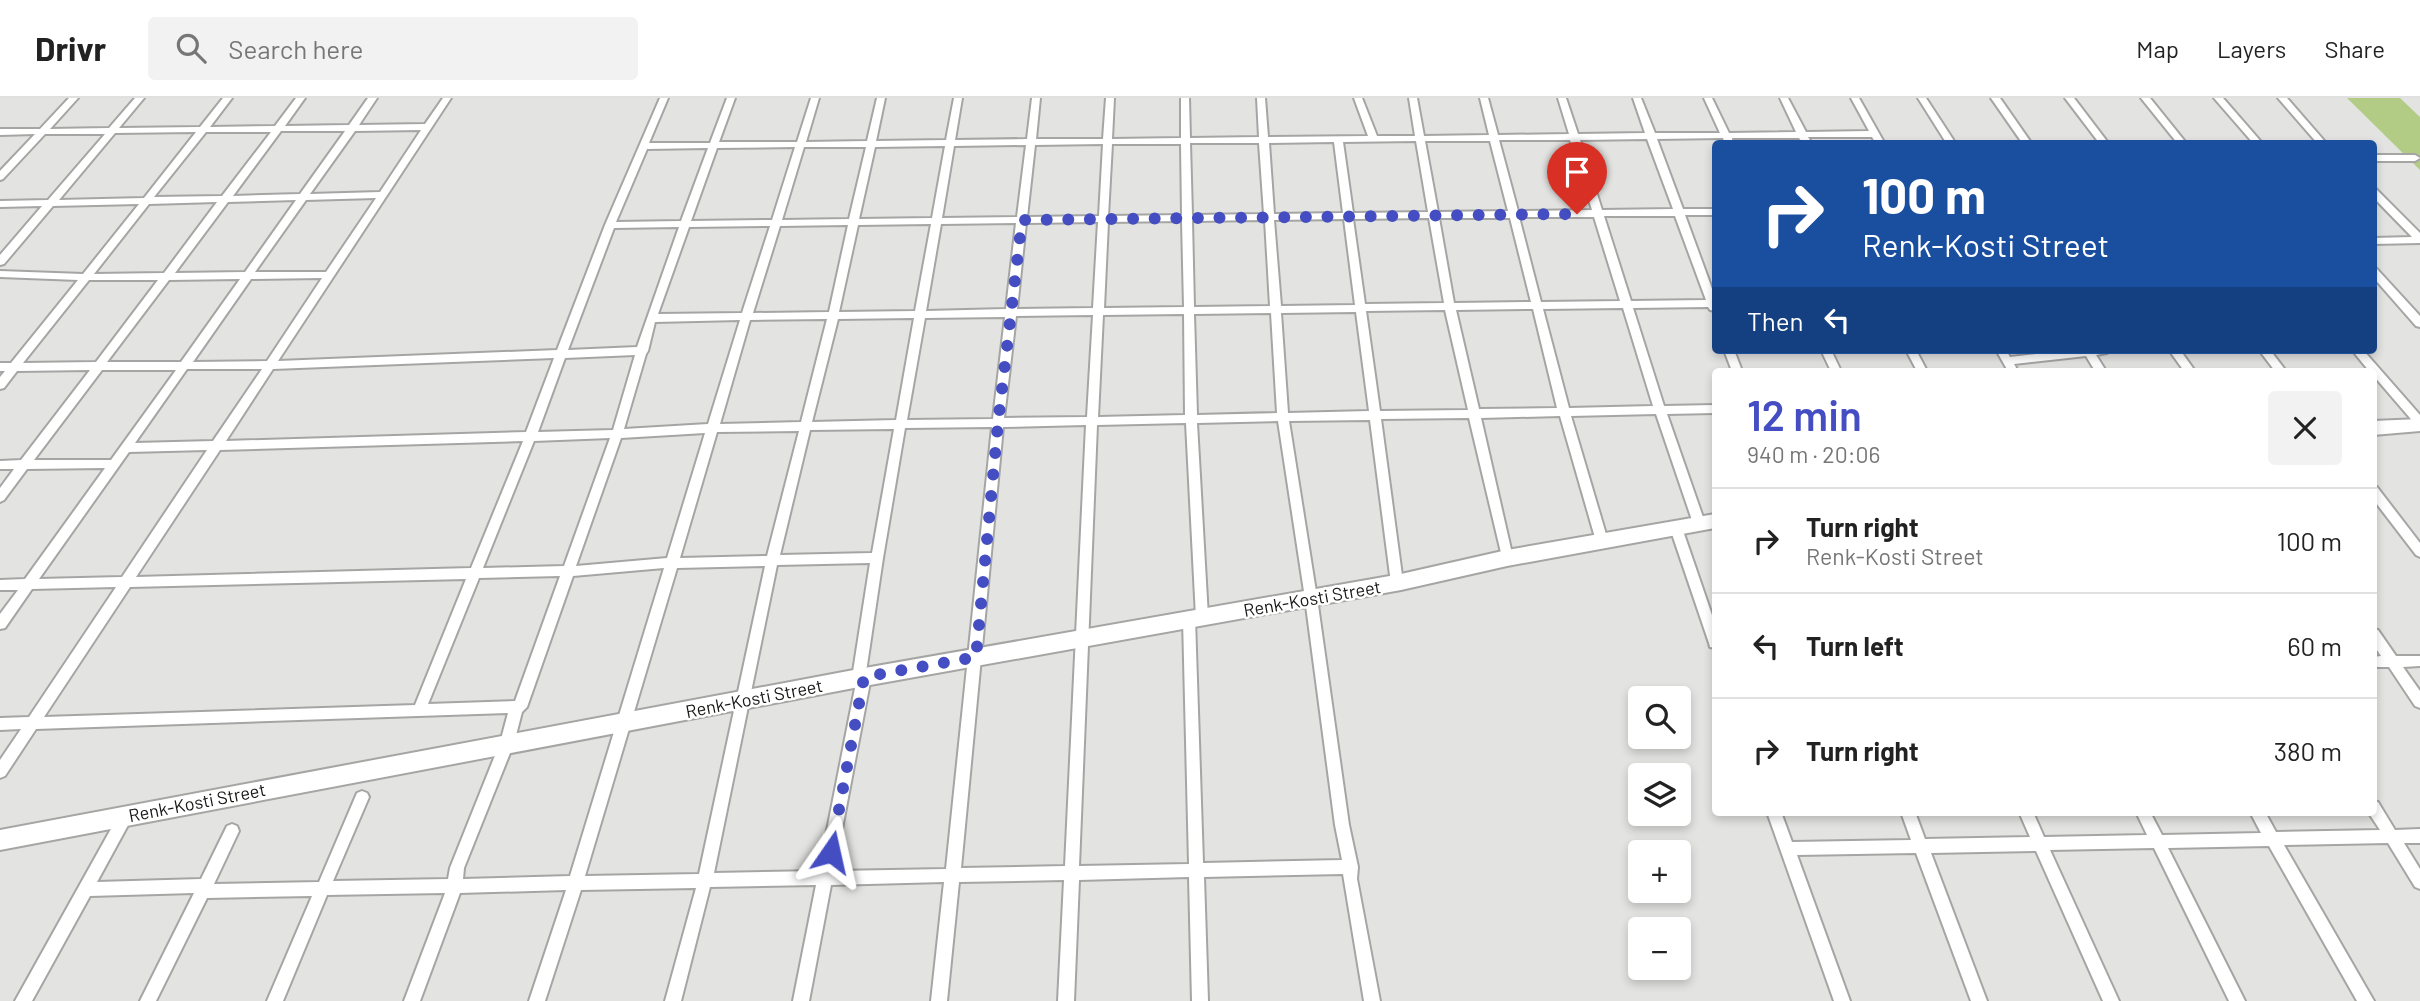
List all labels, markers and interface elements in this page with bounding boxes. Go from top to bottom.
search box [148,17,638,80]
text: Drivr [35,28,106,68]
icon: search [172,29,210,67]
text: Search here [228,33,363,64]
text: Map [2136,34,2179,63]
text: Layers [2217,34,2286,63]
text: Share [2324,34,2385,63]
pin [1547,142,1607,214]
icon: arrive [1558,153,1596,191]
text: 100 m [1862,165,1986,224]
icon: right [1747,168,1838,259]
text: Renk-Kosti Street [1862,225,2109,263]
icon: left [1818,301,1856,339]
text: Then [1747,305,1804,336]
text: 12 min [1747,389,1862,439]
button: close [2268,391,2342,465]
text: 940 m · 20:06 [1747,440,1880,468]
text: Turn right [1806,511,1919,542]
icon: right [1747,522,1785,560]
text: 100 m [2277,525,2342,556]
text: Renk-Kosti Street [1806,542,1984,570]
street label: Renk-Kosti Street [1242,575,1382,621]
icon: left [1747,627,1785,665]
text: Turn left [1806,630,1904,661]
text: 60 m [2287,630,2342,661]
street label: Renk-Kosti Street [684,674,824,722]
map controls [1628,686,1691,980]
button: search [1628,686,1691,749]
icon: right [1747,732,1785,770]
text: Turn right [1806,735,1919,766]
text: 380 m [2274,735,2342,766]
button: layers [1628,763,1691,826]
street label: Renk-Kosti Street [127,778,267,826]
position arrow [794,815,868,889]
button: + [1628,840,1691,903]
button: − [1628,917,1691,980]

